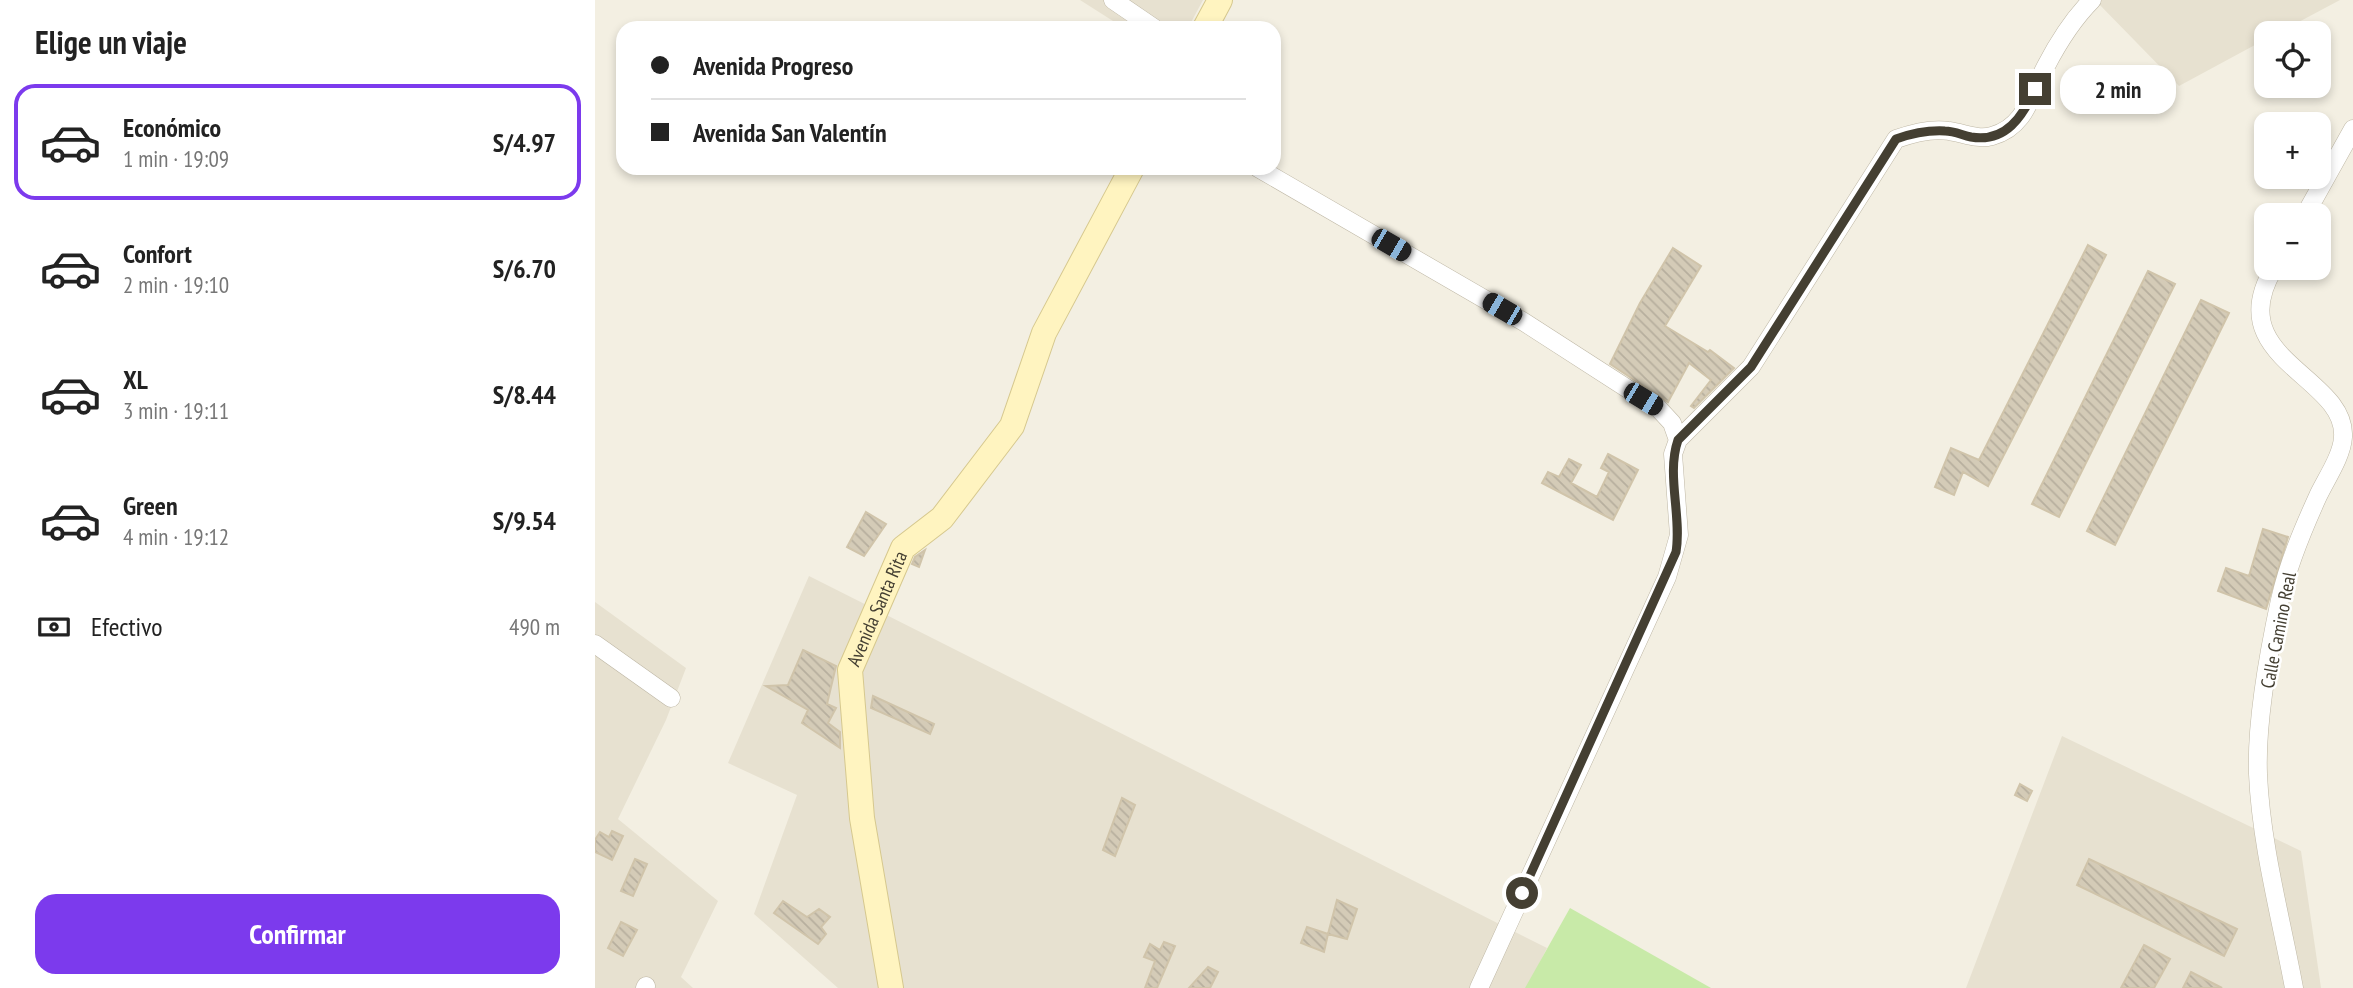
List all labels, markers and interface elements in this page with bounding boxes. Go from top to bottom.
text: Elige un viaje [35,21,187,63]
map controls [2254,21,2331,280]
button: locate [2254,21,2331,98]
text: Avenida Progreso [693,49,853,82]
callout: 2 min [2059,64,2175,114]
route end [2019,73,2051,105]
text: 2 min [2095,75,2141,104]
icon: car [39,111,102,174]
text: Económico [123,111,221,144]
button: + [2254,112,2331,189]
text: Avenida San Valentín [693,116,887,149]
text: S/4.97 [493,126,556,159]
text: 1 min · 19:09 [123,144,229,173]
button: − [2254,203,2331,280]
car [1368,225,1415,265]
icon: car [39,237,102,300]
text: Confort [123,237,192,270]
text: S/6.70 [493,252,556,285]
text: 2 min · 19:10 [123,270,229,299]
car [1479,289,1526,329]
icon: car [39,363,102,426]
text: XL [123,363,148,396]
text: S/8.44 [493,378,556,411]
car [1620,379,1667,419]
text: 3 min · 19:11 [123,396,229,425]
icon: car [39,489,102,552]
text: Green [123,489,178,522]
text: S/9.54 [493,504,556,537]
text: 4 min · 19:12 [123,522,229,551]
street label: Avenida Santa Rita [841,547,912,670]
street label: Calle Camino Real [2255,569,2301,690]
icon: cash [35,608,73,646]
text: Efectivo [91,610,163,643]
text: 490 m [509,612,560,641]
route start [1506,877,1538,909]
button: Confirmar [35,894,560,974]

